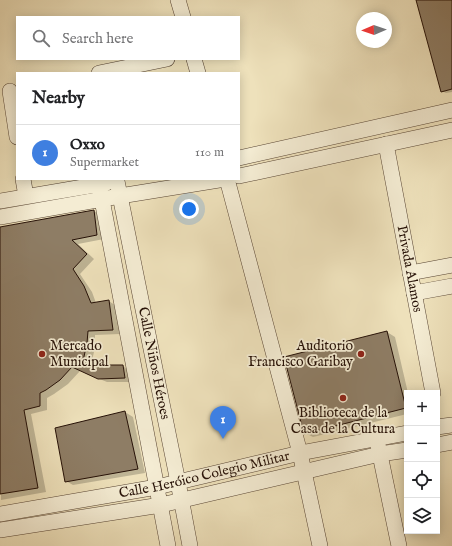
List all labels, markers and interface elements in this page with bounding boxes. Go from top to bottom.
north arrow [356,12,392,48]
search box [16,16,240,60]
icon: search [30,27,52,49]
text: Search here [62,29,133,48]
text: Nearby [32,88,85,109]
text: Oxxo [70,135,105,154]
text: 1 [43,144,47,161]
text: 110 m [195,144,224,161]
text: Supermarket [70,154,139,171]
your location [179,199,199,219]
street label: Privada Alamos [393,224,427,314]
street label: Calle Niños Héroes [134,306,174,421]
place label: Mercado Municipal [50,337,109,371]
place label: Auditorio Francisco Garibay [248,337,353,371]
marker: Mercado Municipal [37,349,47,359]
marker: Auditorio Francisco Garibay [356,349,366,359]
map controls [404,390,440,534]
button: + [404,390,440,426]
marker: Biblioteca de la Casa de la Cultura [338,393,348,403]
place label: Biblioteca de la Casa de la Cultura [291,404,396,438]
pin: 1 [210,406,236,439]
button: − [404,426,440,462]
street label: Calle Heróico Colegio Militar [117,447,291,502]
button: locate [404,462,440,498]
button: layers [404,498,440,534]

